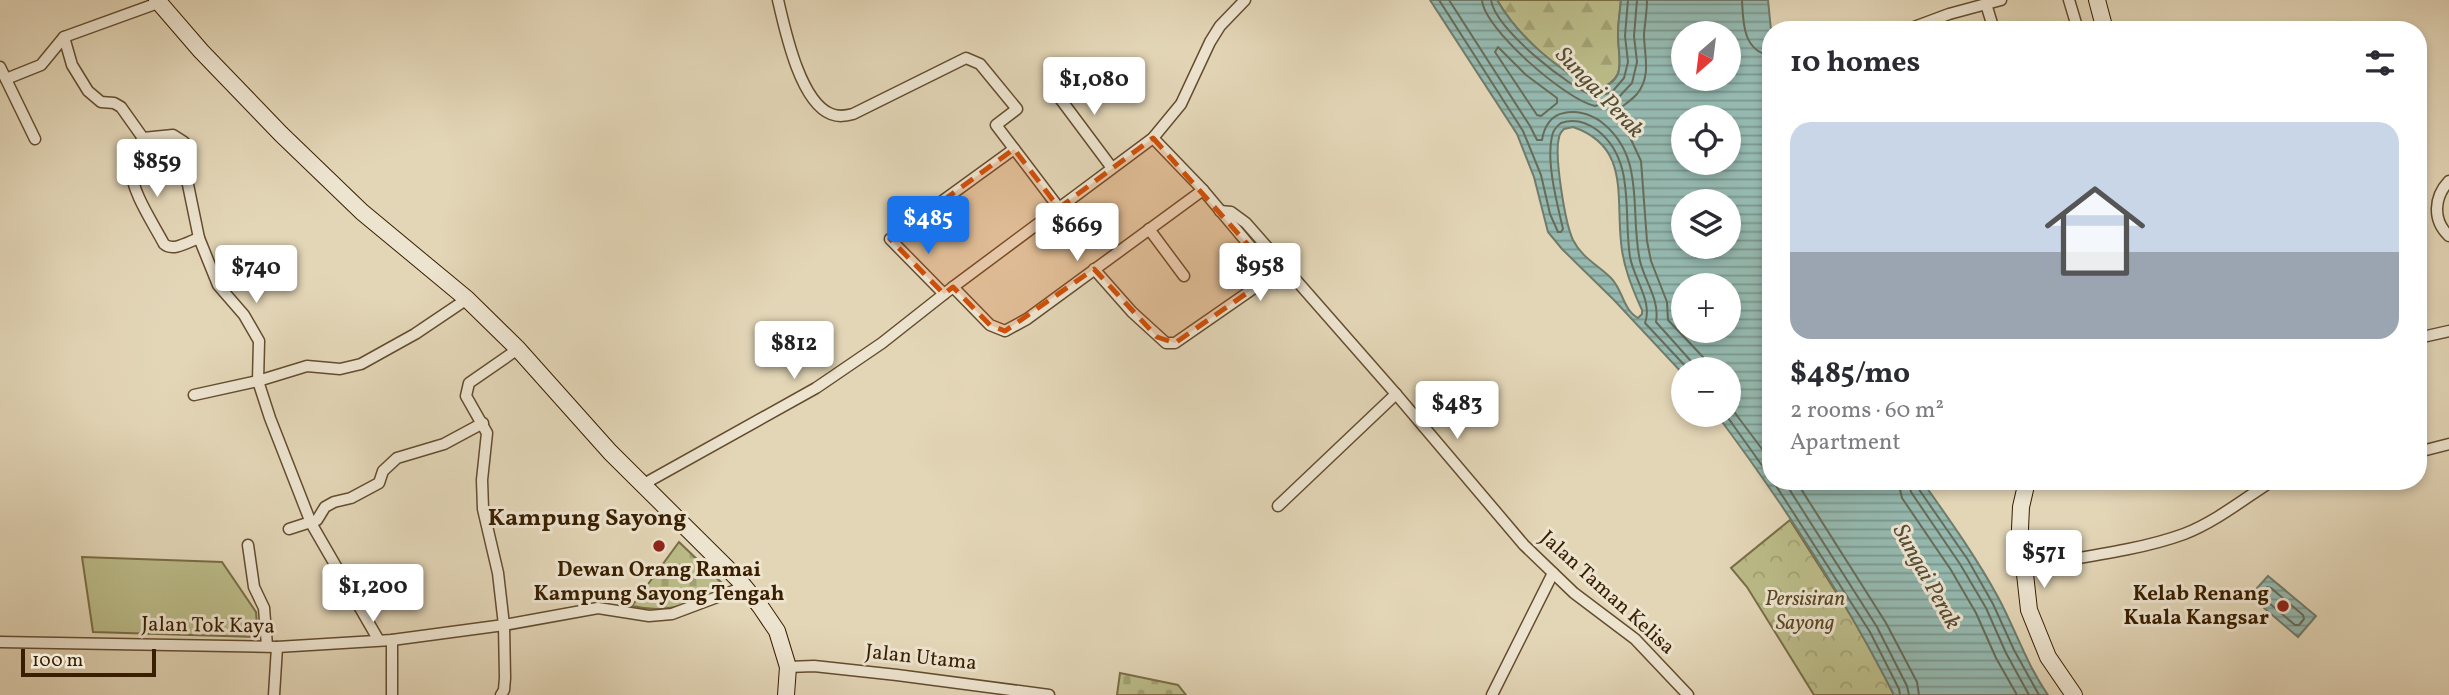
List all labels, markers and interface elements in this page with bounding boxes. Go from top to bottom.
north arrow [1671,21,1741,91]
map controls [1671,21,1741,427]
water label: Sungai Perak [1547,40,1651,146]
text: 10 homes [1790,42,1920,84]
icon: filters [2361,44,2399,82]
pin: $1,080 [1037,58,1151,117]
text: $1,080 [1059,64,1129,96]
button: locate [1671,105,1741,175]
pin: $859 [116,140,198,199]
text: $859 [133,146,181,178]
icon: home [2032,168,2158,294]
button: layers [1671,189,1741,259]
pin: $485 [887,196,969,256]
text: $485 [903,203,953,235]
pin: $669 [1036,204,1118,263]
text: $669 [1052,210,1102,242]
pin: $958 [1219,244,1301,303]
pin: $740 [215,246,297,305]
text: $958 [1235,250,1285,282]
text: $740 [231,252,281,284]
button: + [1671,273,1741,343]
pin: $812 [753,322,835,381]
text: $812 [771,328,817,360]
text: $485/mo [1790,353,1910,395]
button: − [1671,357,1741,427]
pin: $483 [1416,382,1498,441]
text: $483 [1432,388,1482,420]
text: 2 rooms · 60 m² [1790,395,1944,427]
text: Apartment [1790,427,1901,459]
district label: Kampung Sayong [488,502,686,536]
water label: Sungai Perak [1884,519,1968,636]
street label: Jalan Taman Kelisa [1533,524,1681,662]
pin: $571 [2003,530,2085,590]
text: $571 [2022,537,2066,569]
marker: Dewan Orang Ramai Kampung Sayong Tengah [651,538,667,554]
place label: Dewan Orang Ramai Kampung Sayong Tengah [533,556,785,609]
pin: $1,200 [316,564,430,624]
text: $1,200 [338,571,408,603]
place label: Kelab Renang Kuala Kangsar [2124,580,2269,633]
park label: Persisiran Sayong [1765,585,1845,638]
marker: Kelab Renang Kuala Kangsar [2275,598,2291,614]
street label: Jalan Tok Kaya [141,610,275,642]
street label: Jalan Utama [864,638,978,678]
scale bar [21,646,156,678]
text: 100 m [32,648,83,674]

